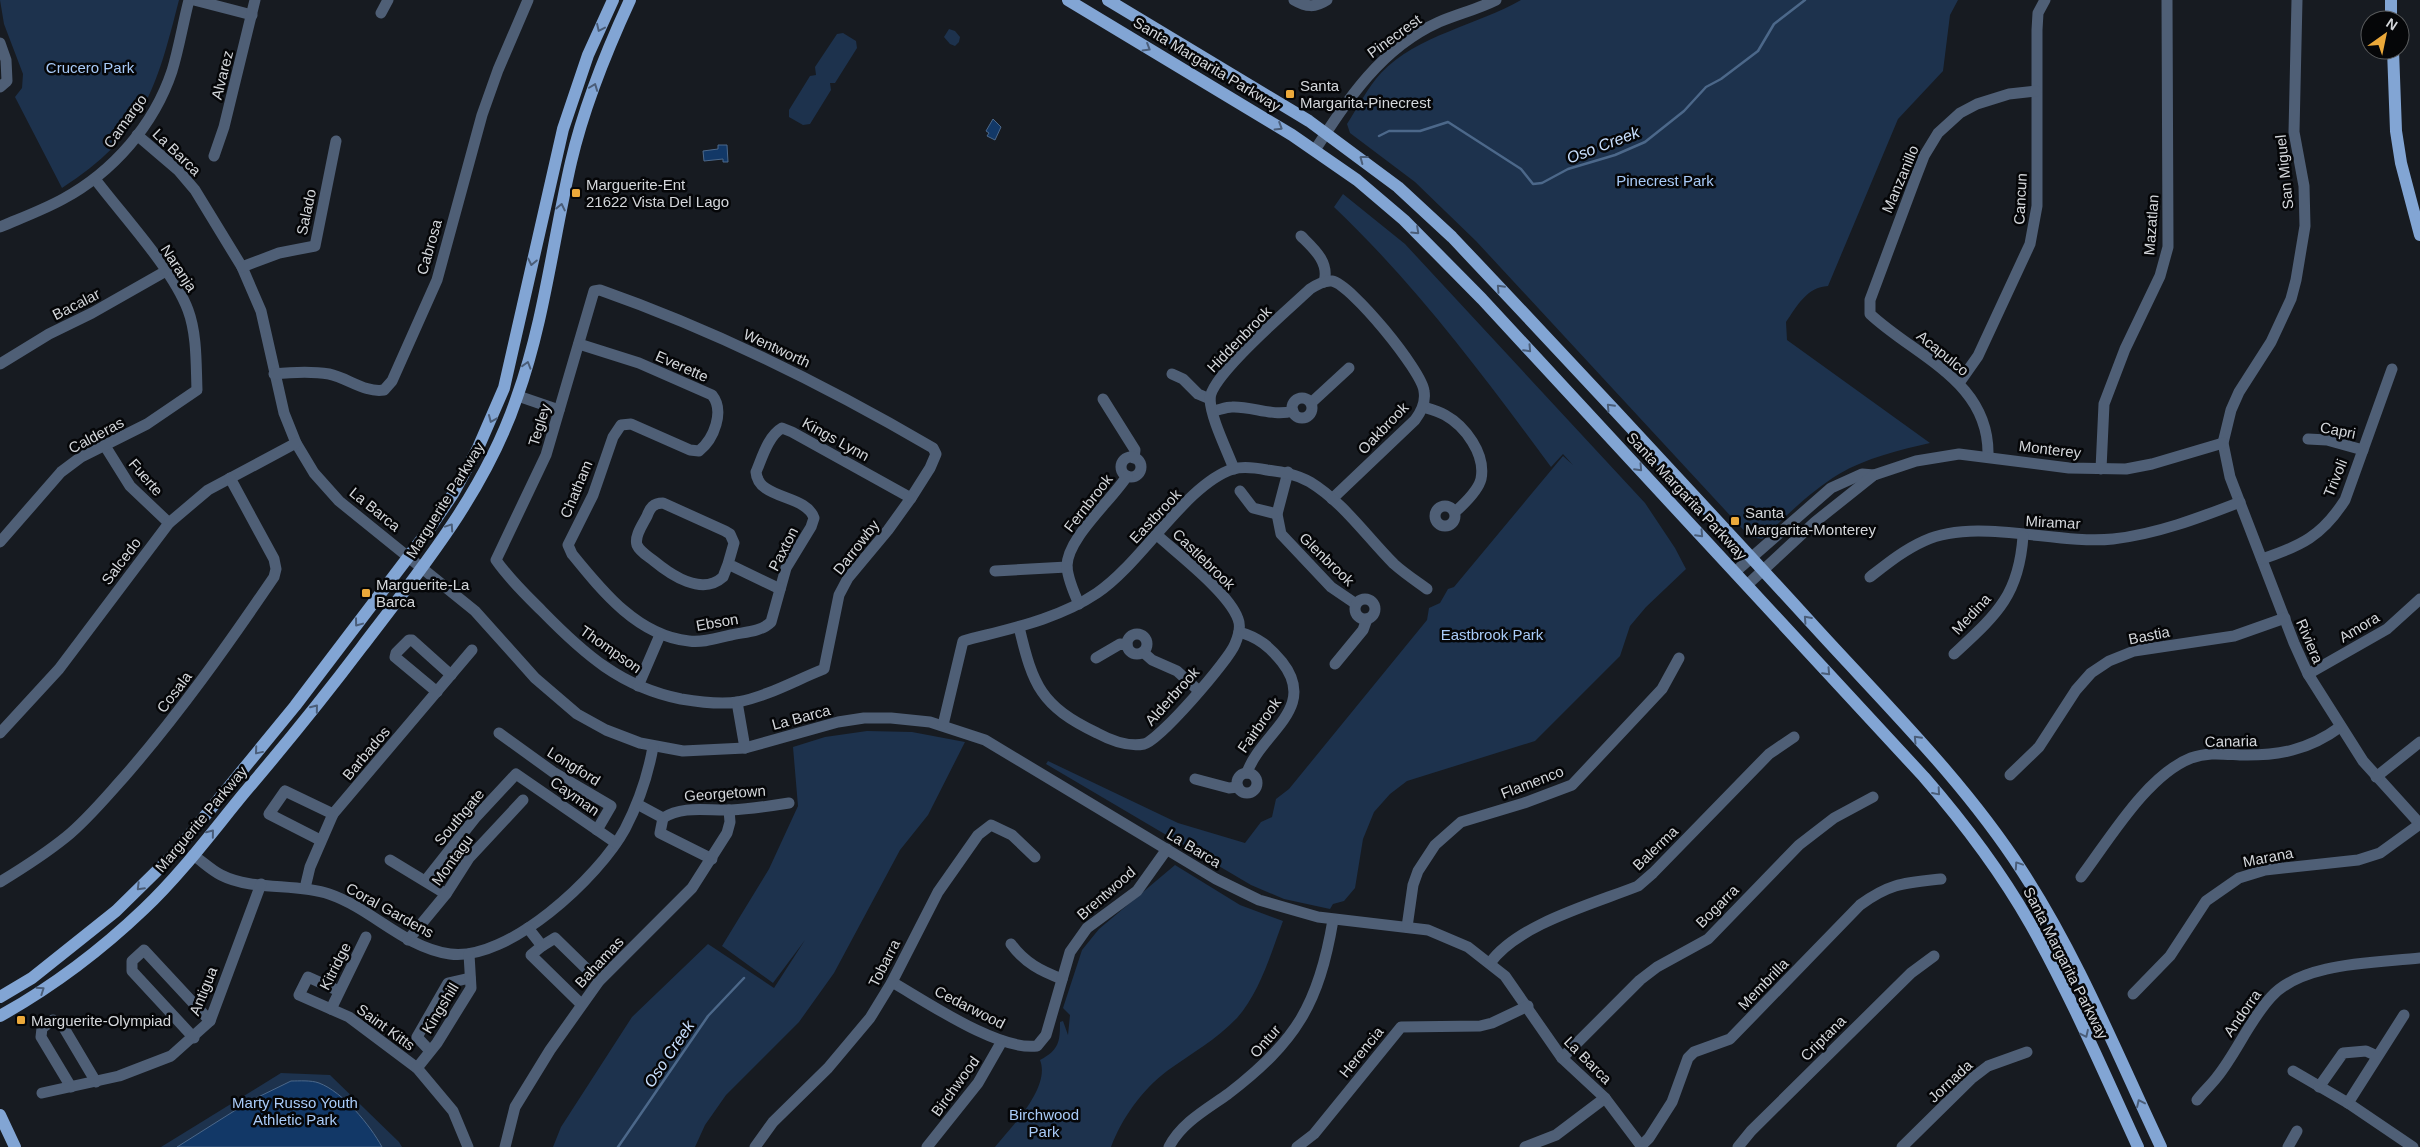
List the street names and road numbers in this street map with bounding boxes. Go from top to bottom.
street label: Pinecrest [1364,10,1425,61]
street label: Santa Margarita Parkway [1130,13,1284,115]
street label: Alvarez [208,49,236,101]
street label: Camargo [100,91,150,151]
street label: La Barca [149,125,205,179]
street label: San Miguel [2272,134,2296,210]
street label: Manzanillo [1878,143,1922,215]
street label: Cancun [2010,173,2030,225]
street label: Salado [293,187,319,237]
street label: Mazatlan [2140,194,2162,256]
street label: Cabrosa [413,217,445,277]
street label: Naranja [158,241,201,295]
street label: Bacalar [49,285,103,323]
street label: Hiddenbrook [1203,302,1275,375]
street label: Wentworth [741,325,813,371]
street label: Acapulco [1914,327,1972,379]
street label: Everette [653,347,711,385]
street label: Oakbrook [1354,398,1412,457]
street label: Tegley [525,401,554,448]
street label: Calderas [66,413,126,457]
street label: Kings Lynn [800,414,872,464]
street label: Capri [2319,418,2357,442]
street label: Santa Margarita Parkway [1623,429,1751,564]
street label: Monterey [2018,437,2083,461]
street label: Marguerite Parkway [402,439,488,561]
street label: Fuerte [125,455,167,499]
street label: Trivoli [2320,457,2350,499]
street label: Chatham [556,458,596,520]
street label: Fernbrook [1060,470,1116,535]
street label: La Barca [346,483,404,535]
street label: Eastbrook [1126,485,1185,546]
street label: Miramar [2025,512,2081,532]
street label: Darrowby [830,516,883,578]
street label: Paxton [765,524,801,574]
street label: Castlebrook [1169,525,1239,593]
street label: Glenbrook [1296,529,1358,589]
street label: Salcedo [98,534,144,588]
street label: Medina [1948,590,1994,638]
street label: Amora [2336,608,2383,646]
street label: Ebson [695,610,739,634]
street label: Riviera [2293,616,2327,666]
street label: Thompson [577,622,645,676]
street label: Bastia [2127,623,2172,647]
street label: Alderbrook [1141,663,1203,729]
street label: Cosala [153,668,195,716]
street label: Fairbrook [1234,694,1284,756]
street label: La Barca [770,701,833,733]
street label: Barbados [339,723,393,783]
street label: Canaria [2205,732,2258,750]
street label: Longford [544,743,604,789]
street label: Marguerite Parkway [152,762,251,876]
street label: Flamenco [1498,762,1566,802]
street label: Cayman [547,773,603,819]
street label: Georgetown [684,782,766,804]
street label: Southgate [431,785,487,849]
street label: Balerma [1629,822,1681,874]
street label: La Barca [1164,825,1225,871]
street label: Montagu [428,831,476,889]
street label: Marana [2241,844,2295,870]
street label: Brentwood [1073,863,1139,923]
street label: Coral Gardens [343,879,437,941]
street label: Bogarra [1692,881,1742,931]
street label: Santa Margarita Parkway [2020,884,2112,1042]
street label: Bahamas [571,933,627,991]
street label: Tobarra [865,936,903,990]
street label: Kitridge [316,939,354,993]
street label: Membrilla [1734,954,1792,1013]
street label: Antigua [186,964,221,1018]
street label: Kingshill [418,980,462,1036]
street label: Cedarwood [932,982,1008,1032]
street label: Andorra [2220,986,2265,1040]
street label: Saint Kitts [354,1000,418,1054]
street label: Criptana [1797,1011,1850,1064]
street label: Ontur [1246,1021,1284,1061]
street label: Herencia [1336,1023,1387,1081]
street label: La Barca [1561,1033,1616,1088]
street label: Birchwood [928,1053,982,1119]
street label: Jornada [1924,1056,1976,1106]

